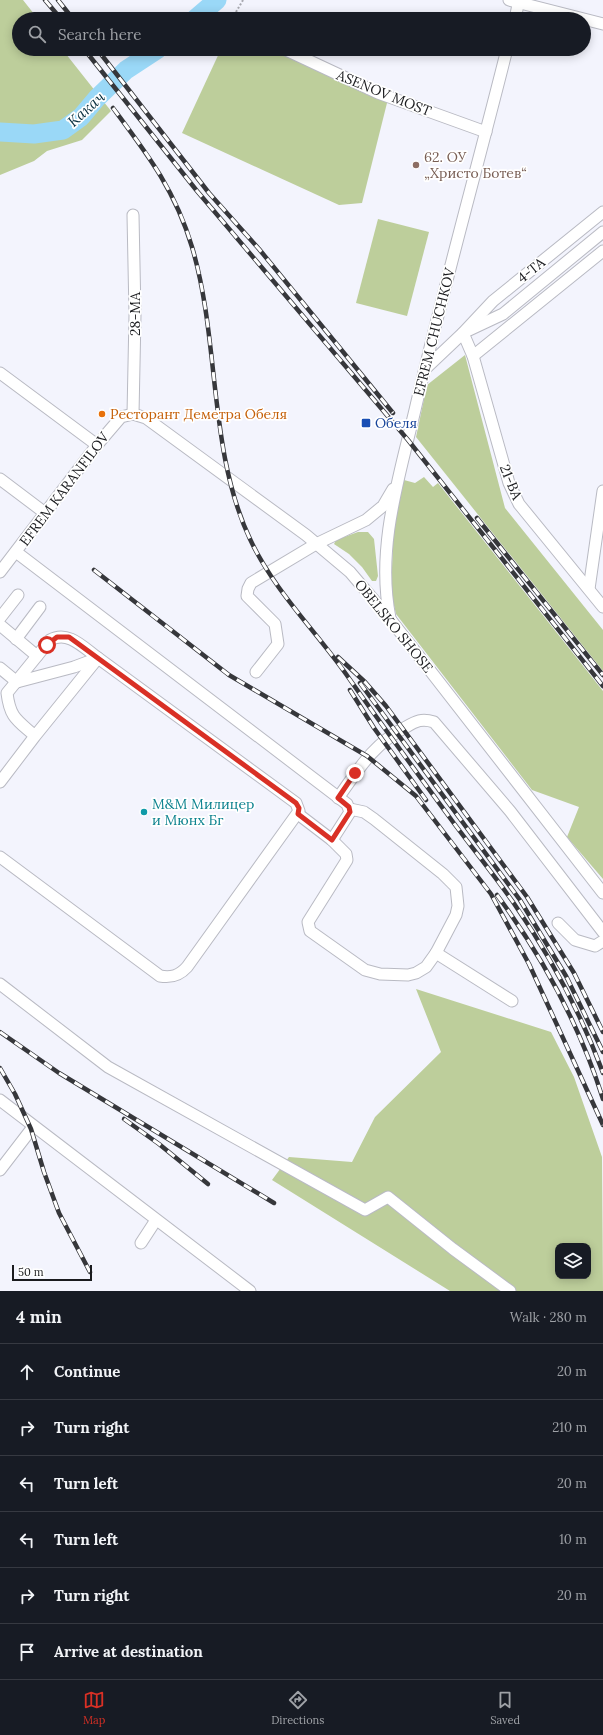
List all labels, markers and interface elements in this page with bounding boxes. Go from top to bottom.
search box [12,12,591,56]
icon: search [26,23,48,45]
text: Search here [58,25,141,44]
street label: ASENOV MOST [333,65,434,120]
water label: Какач [63,87,109,131]
place label: 62. ОУ „Христо Ботев“ [424,148,527,182]
marker: 62. ОУ „Христо Ботев“ [411,160,421,170]
street label: 4-ТА [513,253,549,287]
street label: EFREM CHUCHKOV [409,265,459,398]
street label: 28-МА [126,292,144,336]
place label: Ресторант Деметра Обеля [110,405,287,423]
marker: Ресторант Деметра Обеля [97,409,107,419]
place label: Обеля [375,414,417,432]
marker: Обеля [360,417,372,429]
street label: EFREM KARANFILOV [15,428,113,549]
street label: 21-ВА [496,462,526,503]
street label: OBELSKO SHOSE [351,576,437,677]
route start [38,636,56,654]
route end [346,764,364,782]
place label: М&M Mилицер и Мюнх Бг [152,795,254,829]
marker: М&M Mилицер и Мюнх Бг [139,807,149,817]
map controls [555,1243,591,1279]
button: layers [555,1243,591,1279]
scale bar [12,1263,92,1282]
text: 50 m [18,1265,44,1279]
text: 4 min [16,1306,62,1328]
text: Walk · 280 m [510,1309,587,1326]
icon: ahead [16,1361,38,1383]
text: Continue [54,1362,120,1381]
text: 20 m [557,1363,587,1380]
icon: right [16,1417,38,1439]
text: Turn right [54,1418,130,1437]
text: 210 m [552,1419,587,1436]
icon: left [16,1473,38,1495]
text: Turn left [54,1474,118,1493]
text: 20 m [557,1475,587,1492]
icon: left [16,1529,38,1551]
text: Turn left [54,1530,118,1549]
text: 10 m [559,1531,587,1548]
icon: right [16,1585,38,1607]
text: Turn right [54,1586,130,1605]
text: 20 m [557,1587,587,1604]
icon: arrive [16,1641,38,1663]
text: Arrive at destination [54,1642,203,1661]
tab: Map [83,1689,105,1727]
tab: Directions [271,1689,324,1727]
tab: Saved [490,1689,520,1727]

